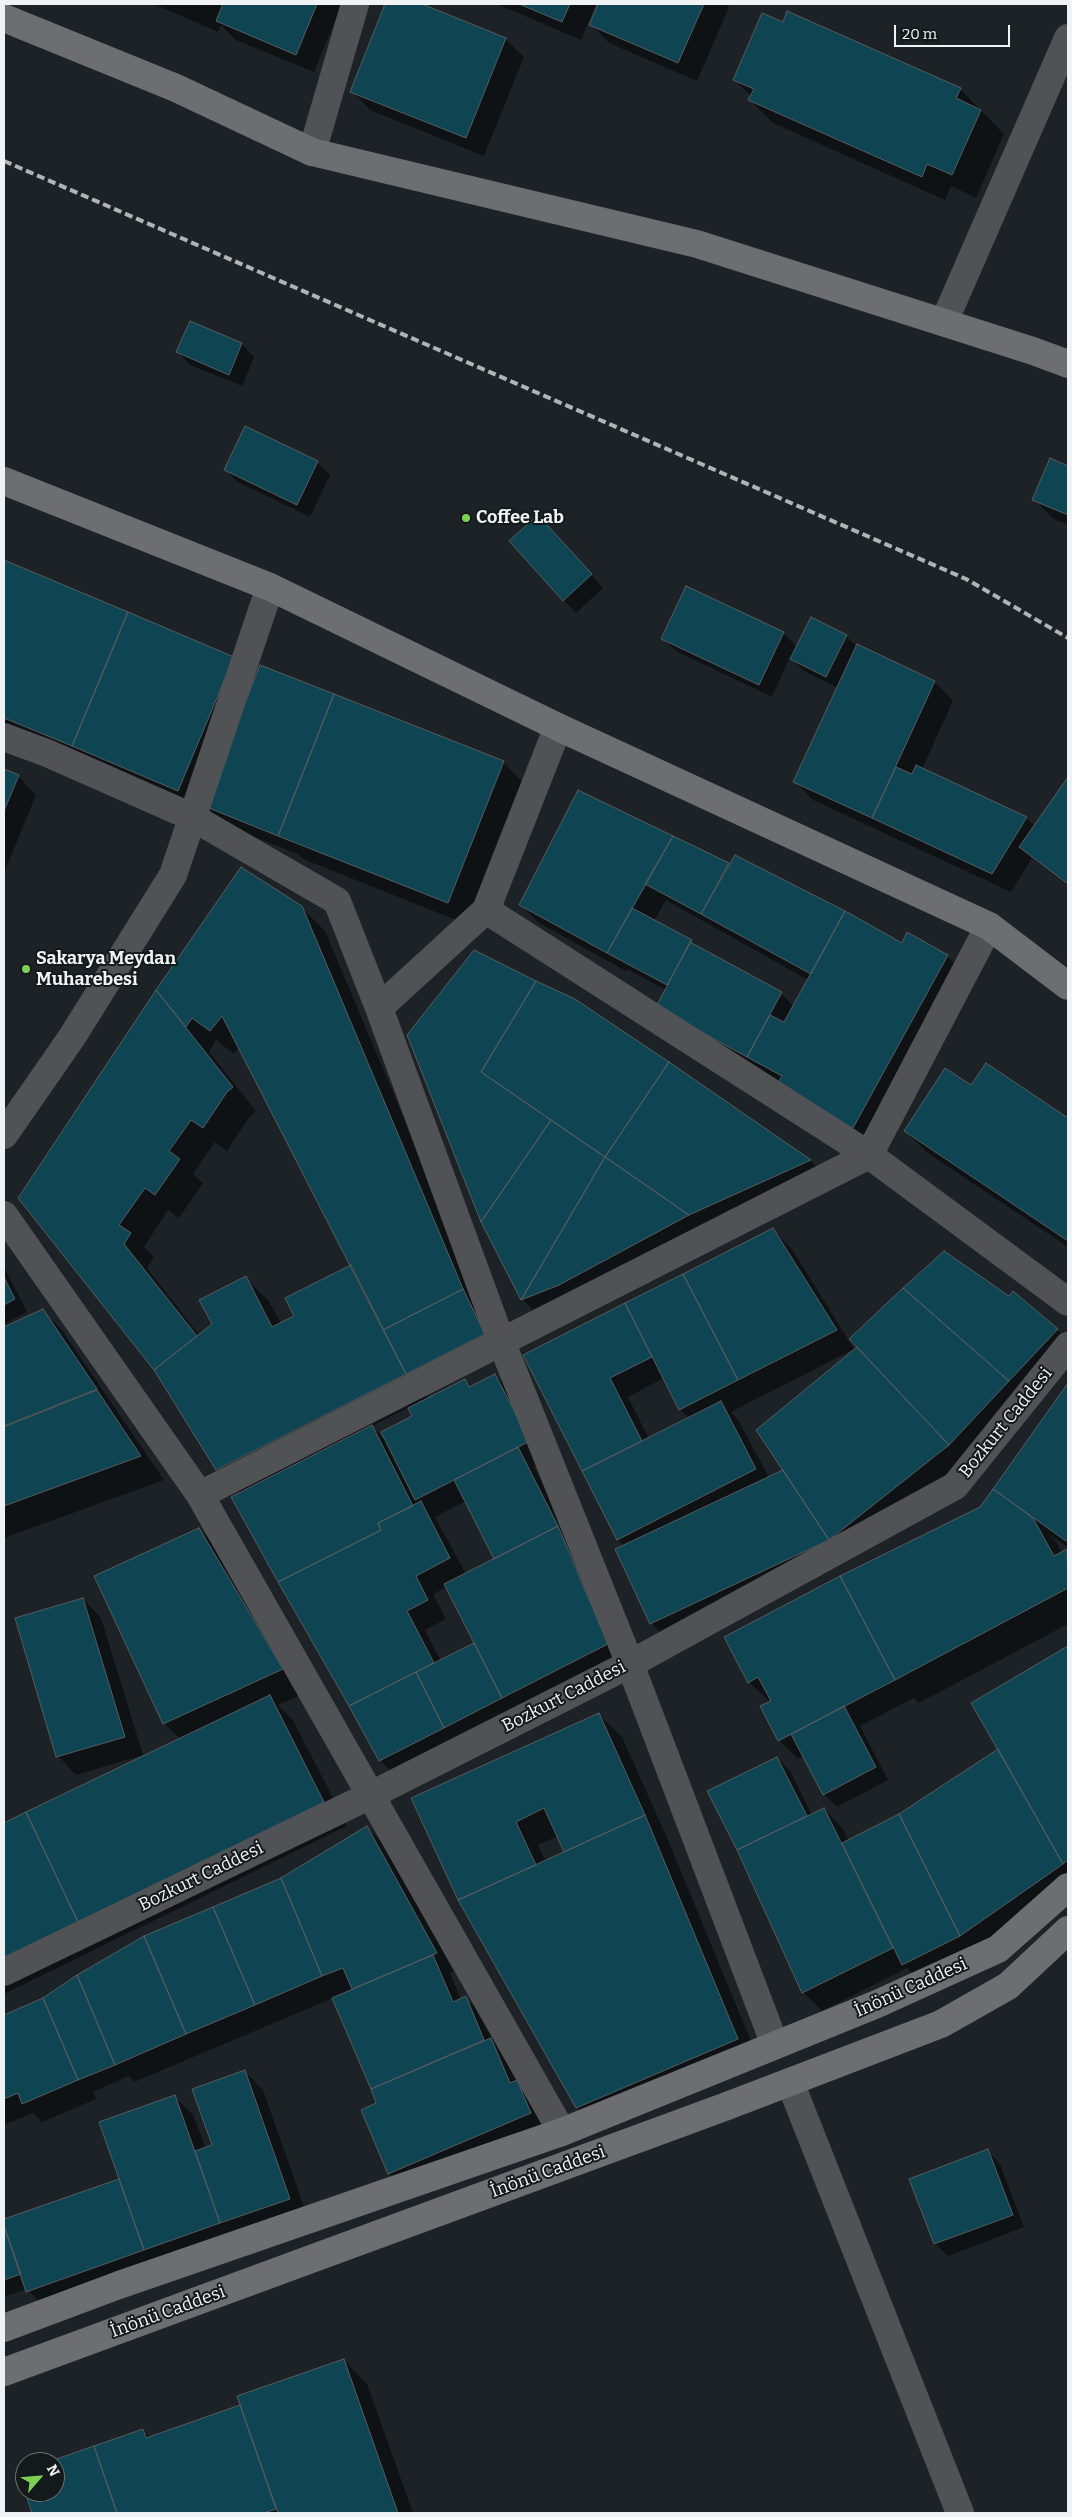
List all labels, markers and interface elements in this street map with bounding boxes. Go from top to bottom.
scale bar [897,15,1013,47]
text: 20 m [902,25,937,43]
place label: Coffee Lab [476,507,564,529]
marker: Coffee Lab [460,512,472,524]
place label: Sakarya Meydan Muharebesi [36,948,176,991]
marker: Sakarya Meydan Muharebesi [20,963,32,975]
street label: Bozkurt Caddesi [955,1363,1057,1483]
street label: Bozkurt Caddesi [499,1657,629,1737]
street label: Bozkurt Caddesi [135,1838,267,1916]
street label: İnönü Caddesi [852,1954,970,2022]
street label: İnönü Caddesi [488,2141,608,2203]
street label: İnönü Caddesi [108,2281,228,2343]
north arrow [15,2452,65,2502]
text: N [43,2462,63,2479]

